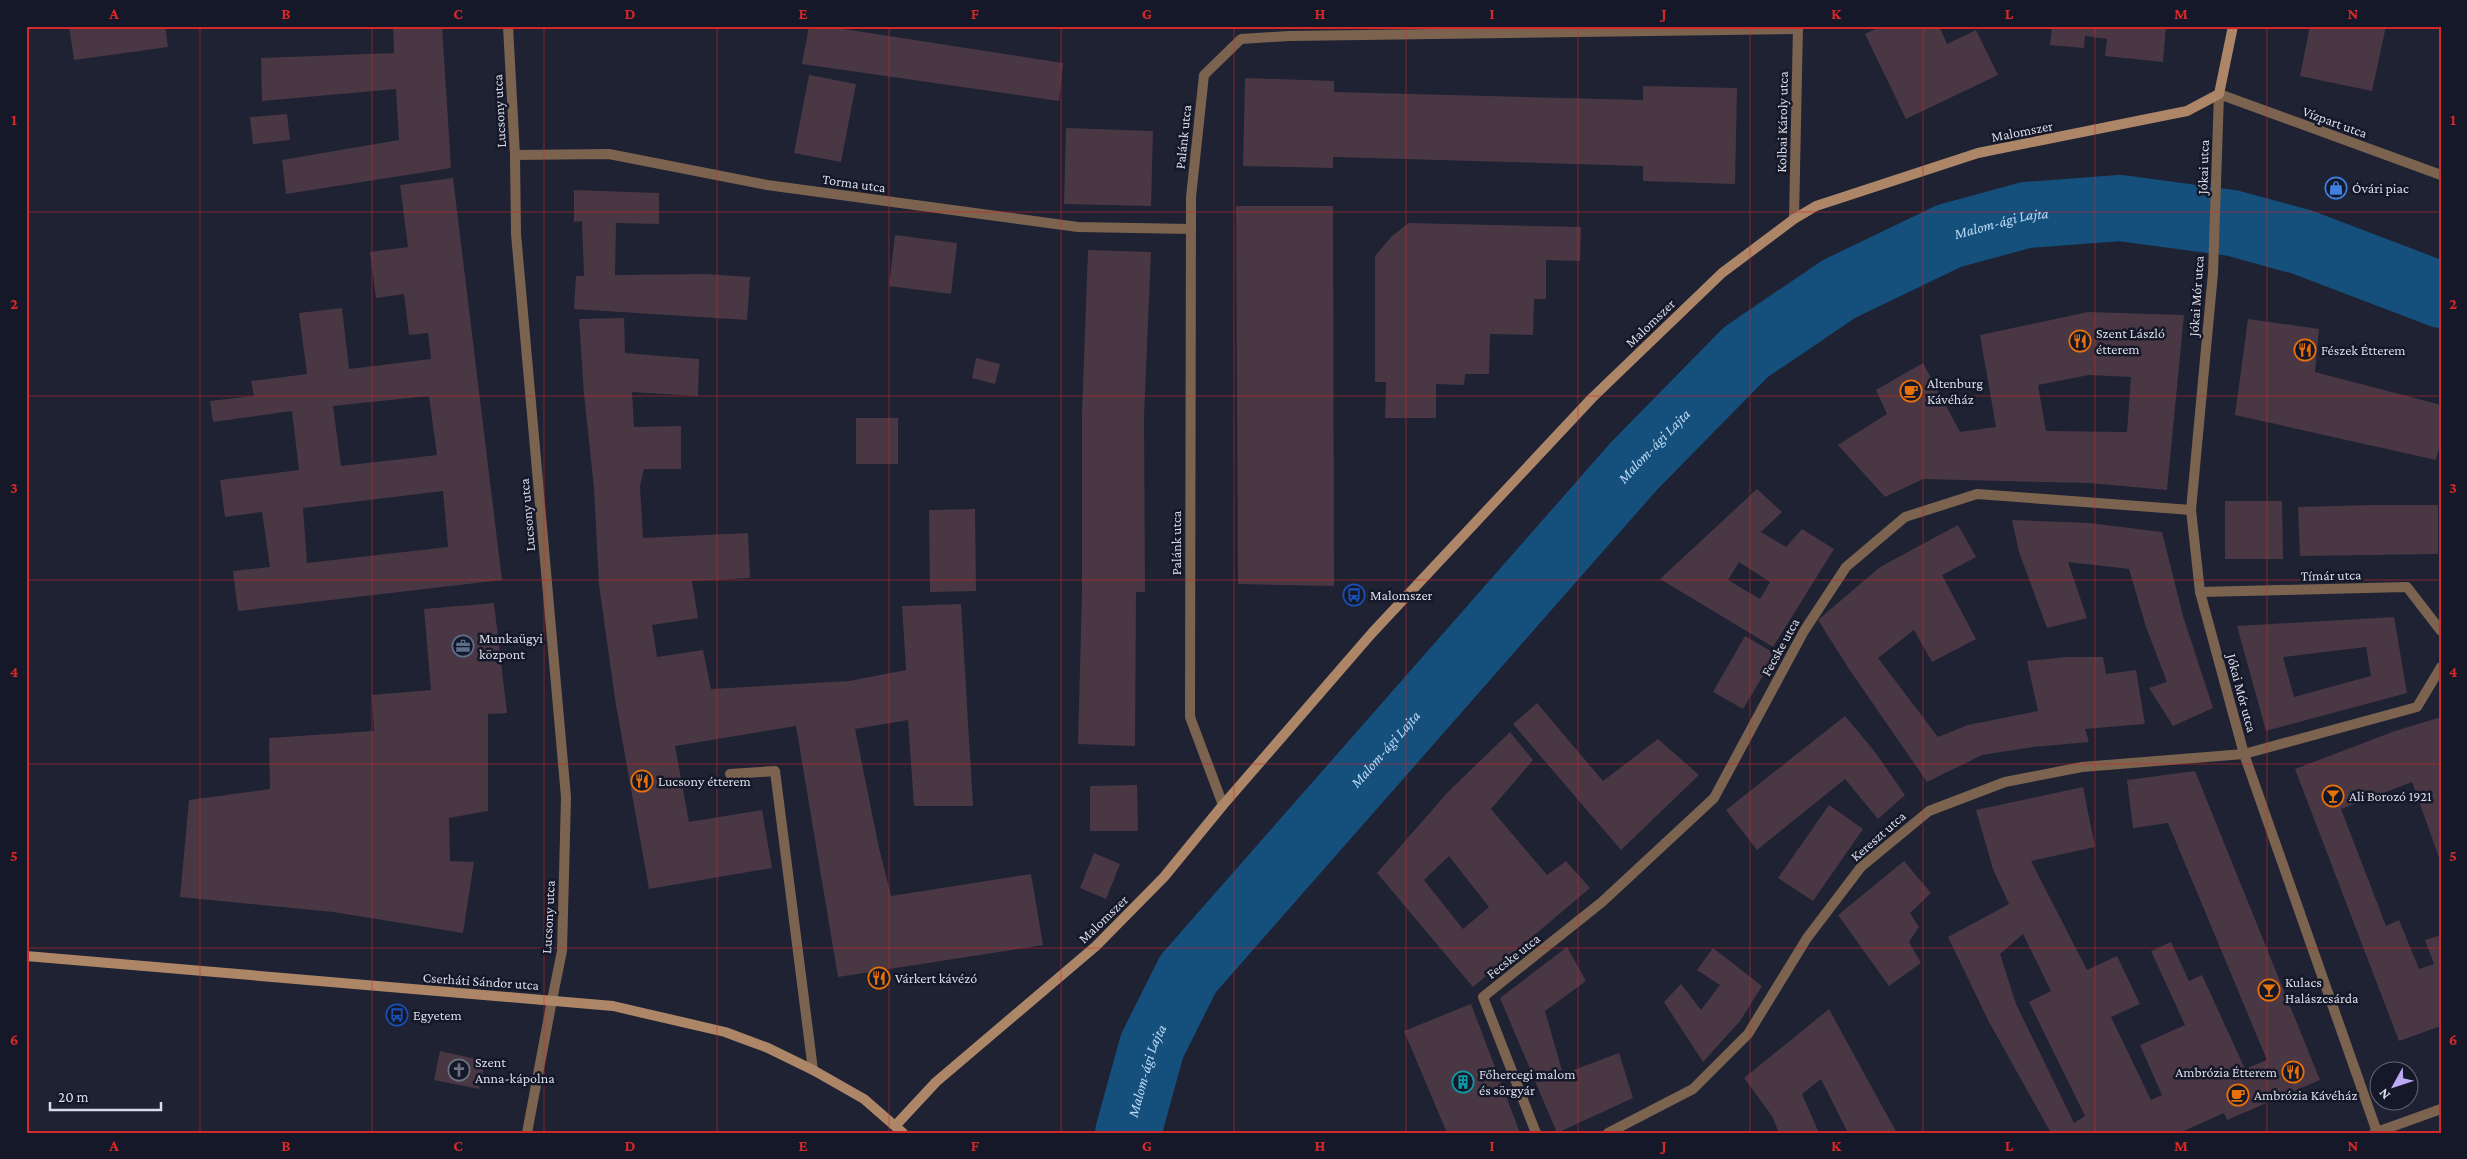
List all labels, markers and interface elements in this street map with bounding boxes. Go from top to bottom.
text: A [108,5,119,22]
text: B [281,5,291,22]
text: C [453,5,463,22]
text: D [624,5,636,22]
text: E [798,5,808,22]
text: F [971,5,980,22]
text: G [1142,5,1152,22]
text: H [1315,5,1326,22]
text: I [1489,5,1495,22]
text: J [1659,5,1667,22]
text: K [1831,5,1842,22]
text: L [2005,5,2014,22]
text: M [2174,5,2188,22]
text: N [2348,5,2359,22]
street label: Kolbai Károly utca [1773,71,1791,173]
street label: Lucsony utca [489,73,509,148]
street label: Vízpart utca [2300,103,2370,141]
street label: Palánk utca [1172,104,1194,170]
text: 1 [11,111,17,128]
text: 1 [2450,111,2456,128]
street label: Malomszer [1990,117,2054,145]
street label: Jókai utca [2194,139,2212,197]
street label: Torma utca [821,171,887,195]
shop icon: Óvári piac [2324,176,2348,200]
place label: Óvári piac [2352,180,2409,196]
water label: Malom-ági Lajta [1951,205,2049,242]
street label: Jókai Mór utca [2185,255,2207,339]
text: 2 [10,295,18,312]
text: 2 [2449,295,2457,312]
street label: Malomszer [1622,296,1678,350]
place label: Szent László étterem [2096,325,2165,357]
restaurant icon: Szent László étterem [2068,329,2092,353]
restaurant icon: Fészek Étterem [2293,338,2317,362]
place label: Fészek Étterem [2321,342,2406,358]
place label: Altenburg Kávéház [1927,375,1983,407]
cafe icon: Altenburg Kávéház [1899,379,1923,403]
water label: Malom-ági Lajta [1614,406,1693,487]
street label: Lucsony utca [516,477,538,552]
text: 3 [10,479,18,496]
text: 3 [2449,479,2457,496]
street label: Palánk utca [1168,510,1184,575]
street label: Tímár utca [2300,566,2362,584]
bus stop icon: Malomszer [1342,583,1366,607]
place label: Malomszer [1370,587,1433,603]
street label: Fecske utca [1758,615,1803,679]
place label: Munkaügyi központ [479,630,543,662]
office icon: Munkaügyi központ [451,634,475,658]
street label: Jókai Mór utca [2223,650,2260,735]
text: 4 [10,663,19,680]
text: 4 [2449,663,2458,680]
water label: Malom-ági Lajta [1347,708,1423,791]
restaurant icon: Lucsony étterem [630,769,654,793]
place label: Lucsony étterem [658,773,751,789]
bar icon: Ali Borozó 1921 [2321,784,2345,808]
place label: Ali Borozó 1921 [2349,788,2432,804]
street label: Kereszt utca [1847,807,1909,864]
text: 5 [10,847,18,864]
text: 5 [2449,847,2457,864]
street label: Lucsony utca [538,879,558,954]
street label: Malomszer [1075,892,1131,946]
street label: Fecske utca [1483,930,1543,982]
restaurant icon: Várkert kávézó [867,966,891,990]
street label: Cserháti Sándor utca [422,969,540,993]
place label: Várkert kávézó [895,970,977,986]
place label: Kulacs Halászcsárda [2285,974,2359,1006]
bar icon: Kulacs Halászcsárda [2257,978,2281,1002]
bus stop icon: Egyetem [385,1003,409,1027]
place label: Egyetem [413,1007,462,1023]
water label: Malom-ági Lajta [1124,1022,1169,1120]
text: 6 [10,1031,18,1048]
text: 6 [2449,1031,2457,1048]
place label: Szent Anna-kápolna [475,1054,555,1086]
church icon: Szent Anna-kápolna [447,1058,471,1082]
restaurant icon: Ambrózia Étterem [2281,1060,2305,1084]
north arrow [2370,1062,2420,1112]
place label: Ambrózia Étterem [2175,1064,2277,1080]
place label: Főhercegi malom és sörgyár [1479,1066,1575,1098]
building icon: Főhercegi malom és sörgyár [1451,1070,1475,1094]
scale bar [50,1079,161,1111]
cafe icon: Ambrózia Kávéház [2226,1083,2250,1107]
text: N [2375,1085,2393,1103]
place label: Ambrózia Kávéház [2254,1087,2358,1103]
text: 20 m [58,1089,89,1105]
text: A [108,1137,119,1154]
text: B [281,1137,291,1154]
text: C [453,1137,463,1154]
text: D [624,1137,636,1154]
text: E [798,1137,808,1154]
text: F [971,1137,980,1154]
text: G [1142,1137,1152,1154]
text: H [1315,1137,1326,1154]
text: I [1489,1137,1495,1154]
text: J [1659,1137,1667,1154]
text: K [1831,1137,1842,1154]
text: L [2005,1137,2014,1154]
text: M [2174,1137,2188,1154]
text: N [2348,1137,2359,1154]

